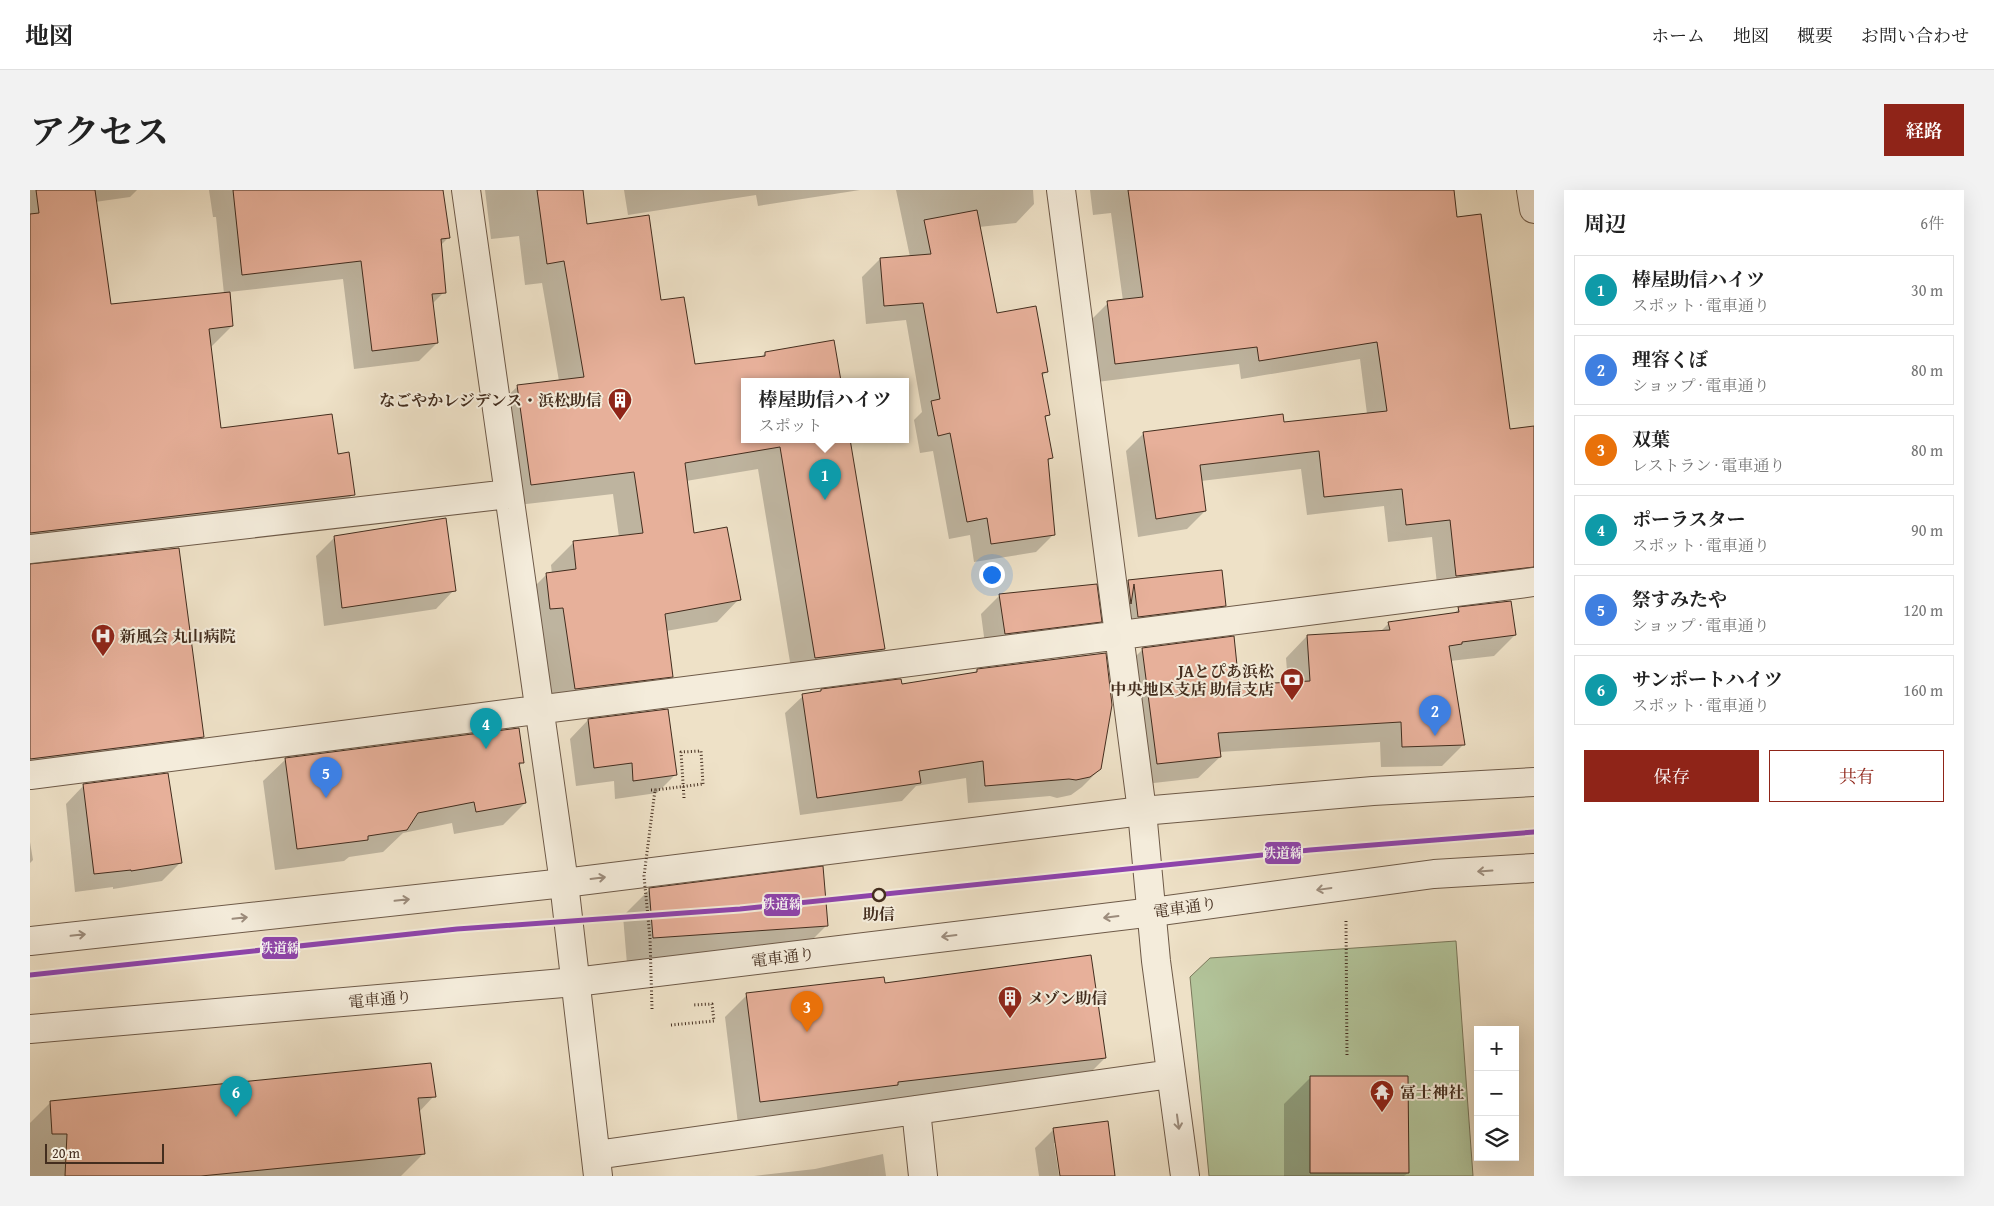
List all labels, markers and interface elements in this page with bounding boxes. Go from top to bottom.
text: 地図 [25,18,73,53]
text: ホーム [1651,22,1705,49]
text: 地図 [1733,22,1769,49]
text: 概要 [1797,22,1833,49]
text: お問い合わせ [1861,22,1969,49]
button: 経路 [1884,104,1964,156]
text: アクセス [30,106,169,157]
text: 周辺 [1584,208,1626,239]
text: 6件 [1920,211,1944,235]
text: 棒屋助信ハイツ [1632,265,1765,293]
text: 1 [1597,278,1605,302]
text: 30 m [1911,278,1943,302]
text: スポット · 電車通り [1632,293,1770,317]
text: 理容くぼ [1632,345,1708,373]
text: 2 [1597,358,1605,382]
text: 80 m [1911,358,1943,382]
text: ショップ · 電車通り [1632,373,1769,397]
popup [741,378,909,443]
text: 棒屋助信ハイツ [758,385,892,413]
building icon: なごやかレジデンス・浜松助信 [607,387,633,421]
place label: なごやかレジデンス・浜松助信 [379,388,602,412]
text: スポット [758,413,823,437]
text: 双葉 [1632,425,1670,453]
text: 3 [1597,438,1605,462]
text: 80 m [1911,438,1943,462]
text: レストラン · 電車通り [1632,453,1785,477]
pin: 1 [809,459,841,500]
text: ポーラスター [1632,505,1745,533]
text: 4 [1597,518,1605,542]
text: 90 m [1911,518,1943,542]
text: スポット · 電車通り [1632,533,1770,557]
your location [979,562,1005,588]
text: 祭すみたや [1632,585,1727,613]
text: 5 [1597,598,1605,622]
text: 120 m [1903,598,1943,622]
text: ショップ · 電車通り [1632,613,1769,637]
hospital icon: 新風会 丸山病院 [90,623,116,657]
place label: 新風会 丸山病院 [119,624,236,648]
place label: JAとぴあ浜松 中央地区支店 助信支店 [1110,659,1274,701]
text: サンポートハイツ [1632,665,1783,693]
bank icon: JAとぴあ浜松 中央地区支店 助信支店 [1279,667,1305,701]
text: 6 [1597,678,1605,702]
text: 160 m [1903,678,1943,702]
text: スポット · 電車通り [1632,693,1770,717]
pin: 2 [1419,695,1451,736]
pin: 4 [470,708,502,749]
button: 保存 [1584,750,1759,802]
button: 共有 [1769,750,1944,802]
pin: 5 [310,757,342,798]
line badge: 鉄道線 [1264,841,1302,865]
text: 鉄道線 [1262,843,1304,863]
one-way arrow [1478,866,1494,875]
one-way arrow [590,873,606,883]
one-way arrow [1316,884,1332,894]
marker: 助信 [872,888,886,902]
street label: 電車通り [1152,891,1218,923]
line badge: 鉄道線 [763,893,801,917]
text: 鉄道線 [761,894,803,914]
one-way arrow [393,895,409,905]
place label: 助信 [863,902,895,926]
one-way arrow [1103,912,1119,922]
one-way arrow [232,913,248,923]
one-way arrow [70,930,86,940]
one-way arrow [942,932,958,942]
line badge: 鉄道線 [261,936,299,960]
text: 鉄道線 [259,938,301,958]
street label: 電車通り [750,941,816,973]
street label: 電車通り [347,984,413,1014]
building icon: メゾン助信 [997,985,1023,1019]
place label: メゾン助信 [1028,986,1108,1010]
pin: 3 [791,991,823,1032]
map controls [1474,1026,1519,1161]
button: + [1474,1026,1519,1071]
button: − [1474,1071,1519,1116]
pin: 6 [220,1076,252,1117]
temple icon: 冨士神社 [1369,1079,1395,1113]
place label: 冨士神社 [1400,1080,1464,1104]
one-way arrow [1173,1114,1183,1130]
button: layers [1474,1116,1519,1161]
scale bar [45,1141,164,1164]
text: 20 m [52,1143,80,1163]

